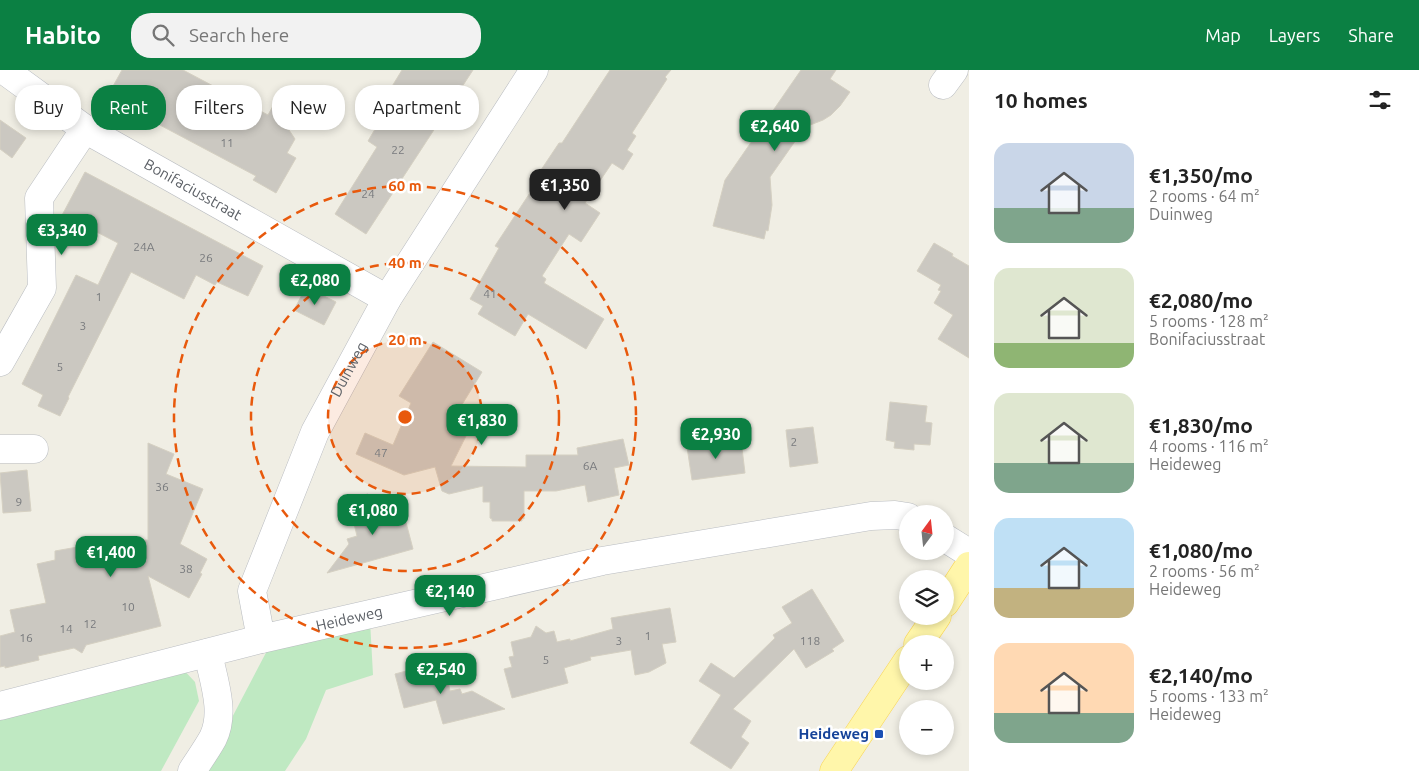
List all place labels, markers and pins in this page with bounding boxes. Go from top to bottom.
pin: €2,640 [734,109,816,152]
pin: €1,350 [524,168,606,211]
pin: €3,340 [21,214,103,256]
pin: €2,080 [274,264,356,306]
pin: €1,830 [441,404,523,446]
centre of rings [396,408,414,426]
pin: €2,930 [675,418,757,460]
pin: €1,080 [332,494,414,536]
pin: €1,400 [70,536,152,578]
pin: €2,140 [409,574,491,617]
pin: €2,540 [400,652,482,695]
place label: Heideweg [799,725,869,742]
marker: Heideweg [873,728,885,740]

